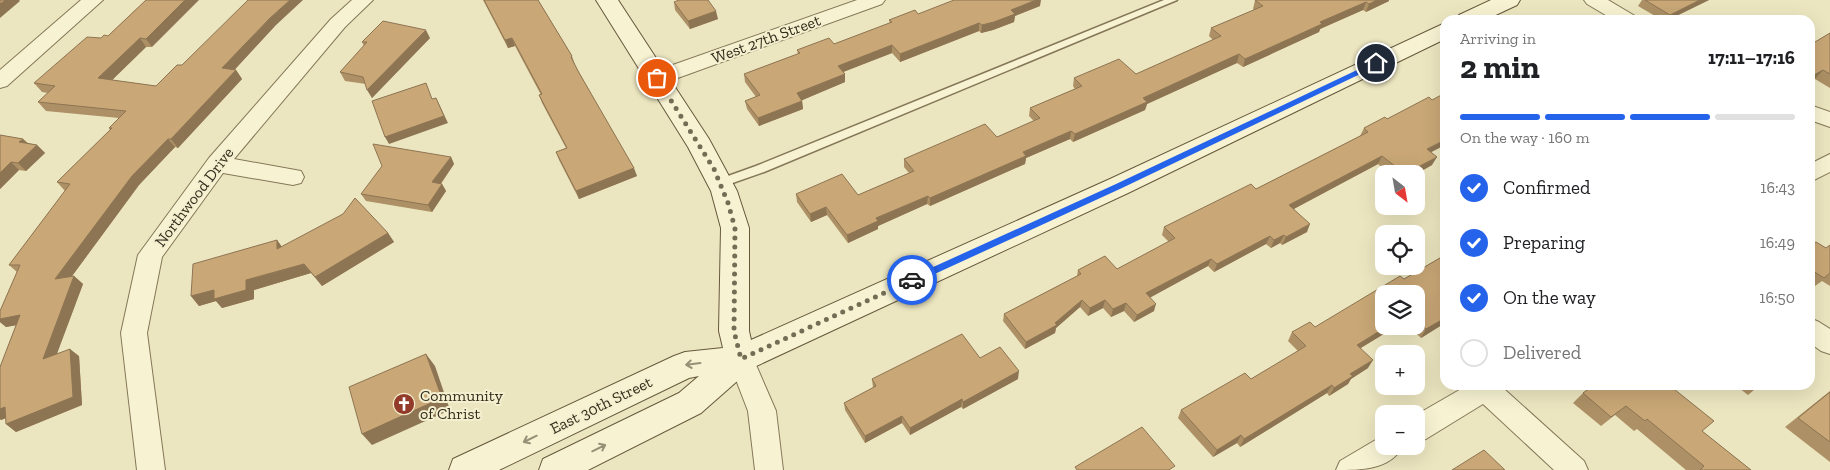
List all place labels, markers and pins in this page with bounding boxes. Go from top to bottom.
pin [1355,42,1397,84]
pin [636,57,678,99]
place label: Community of Christ [420,386,504,423]
church icon: Community of Christ [392,392,416,416]

